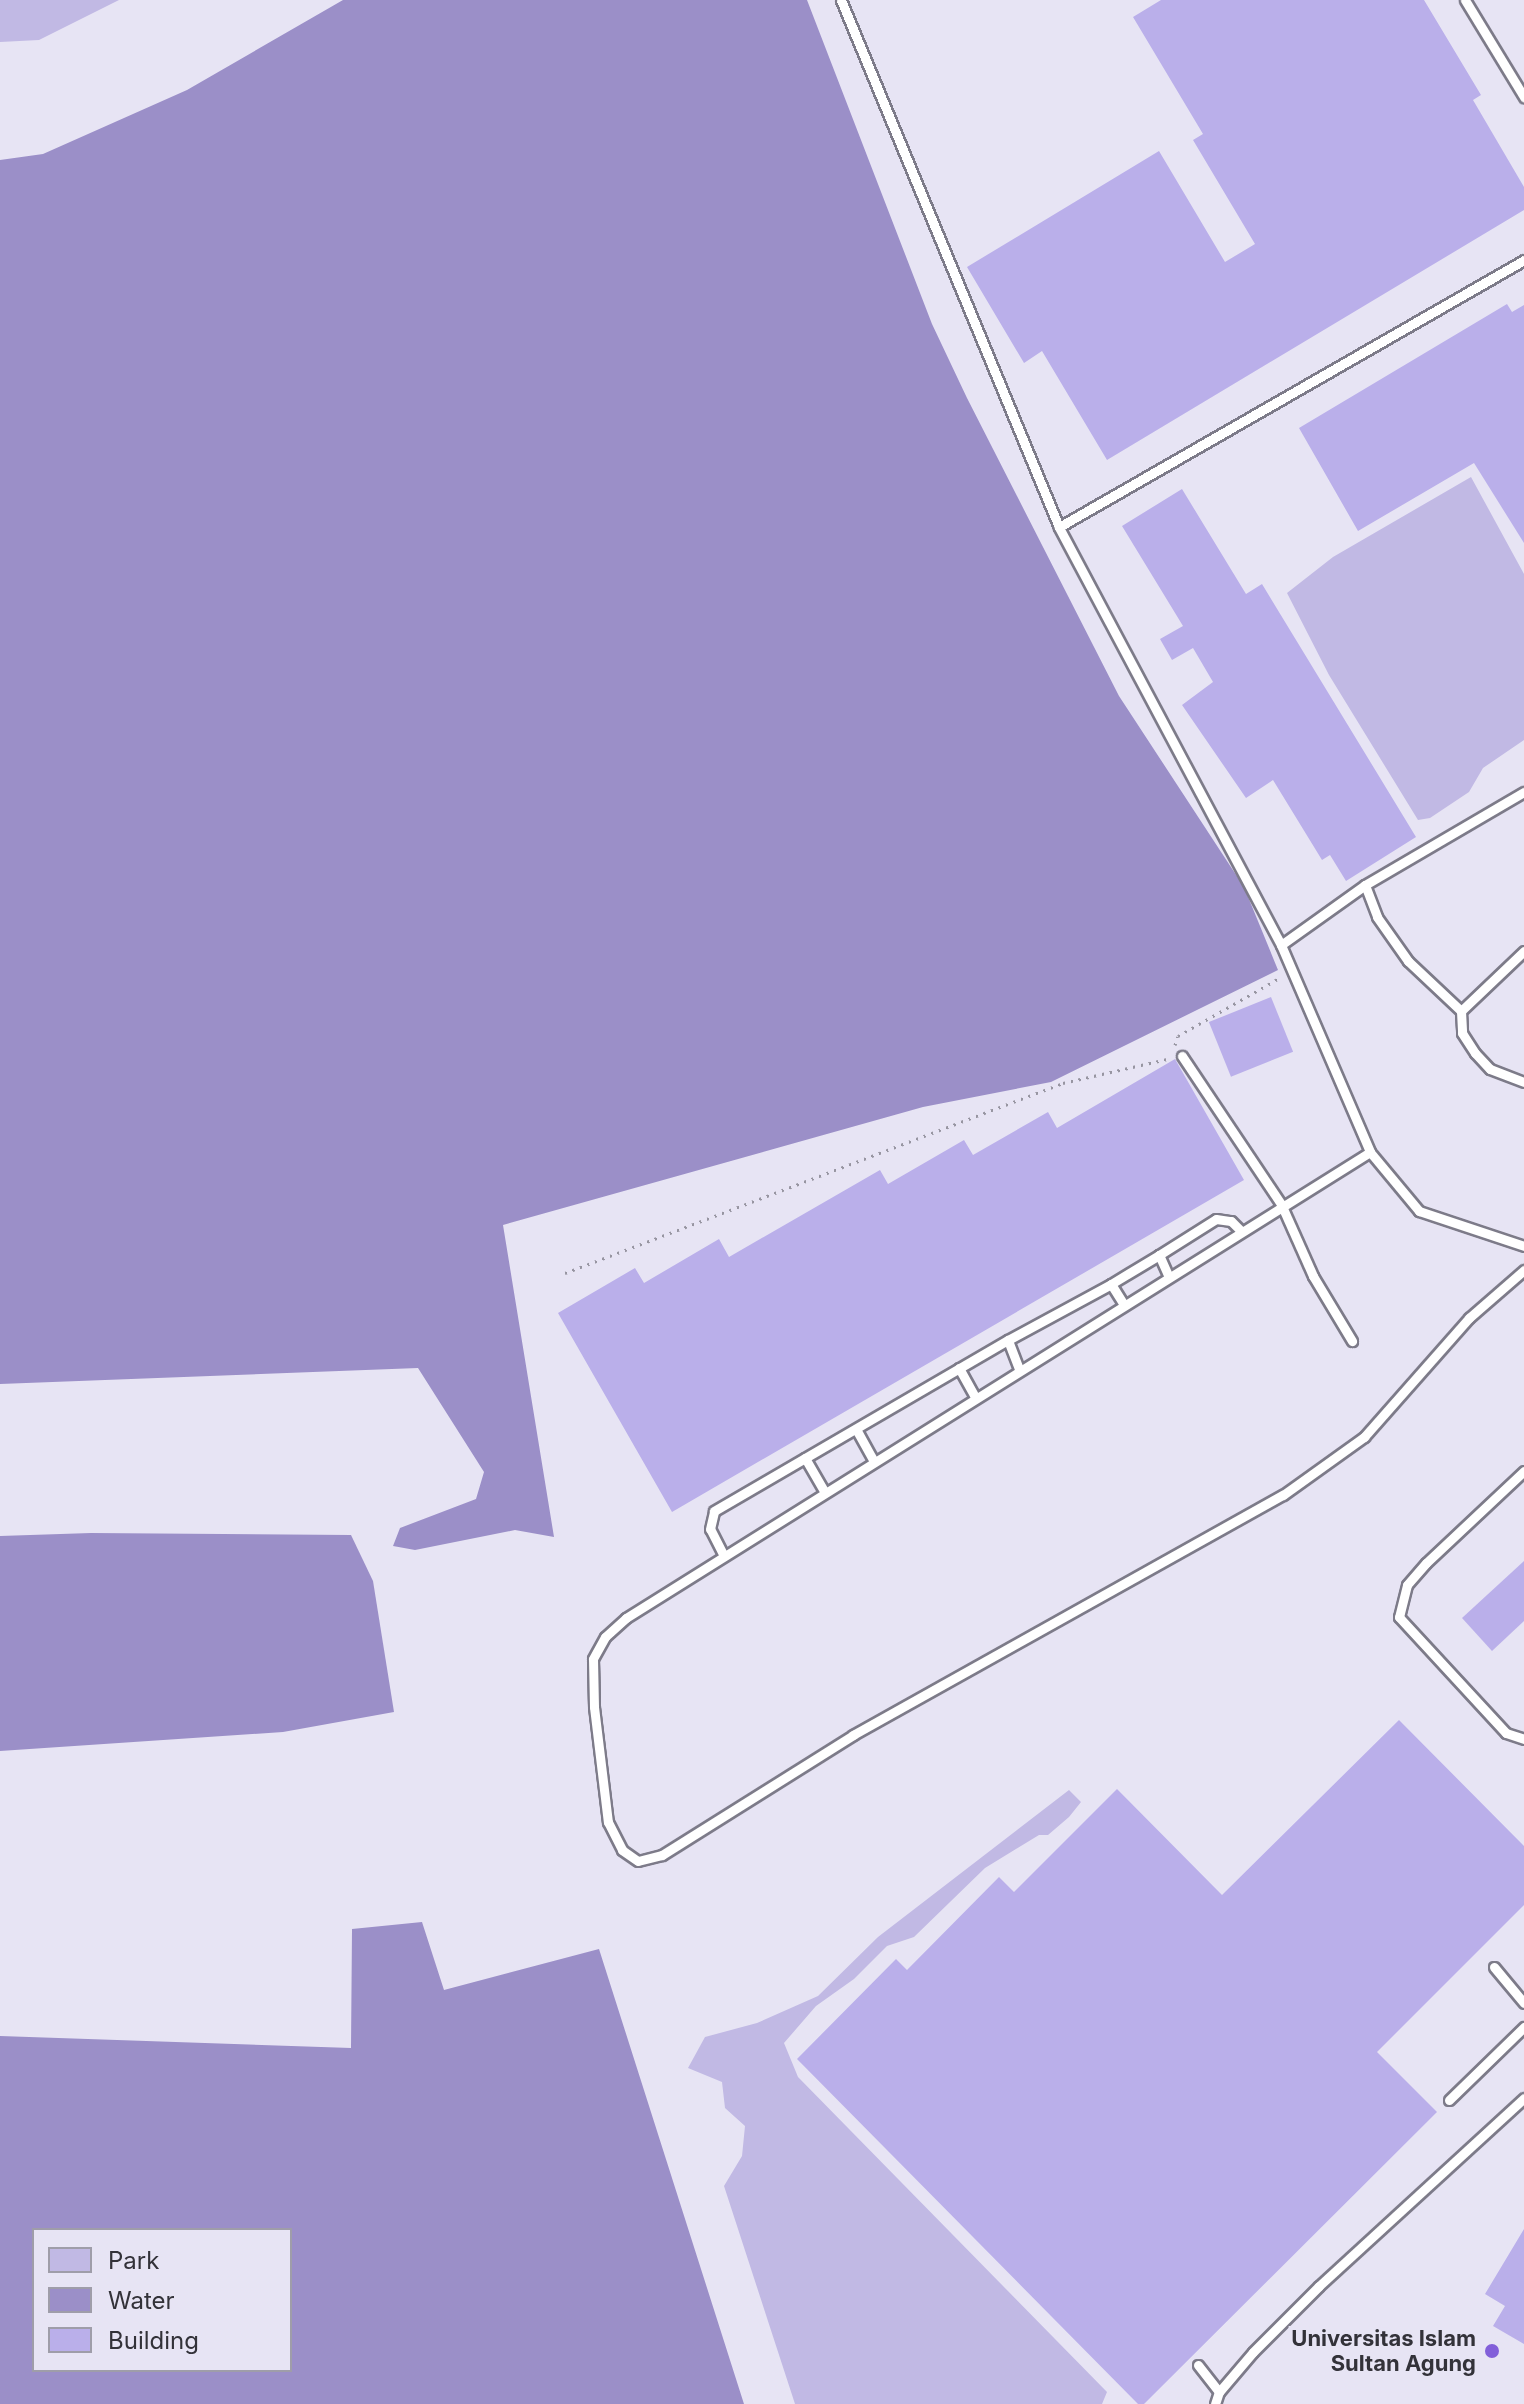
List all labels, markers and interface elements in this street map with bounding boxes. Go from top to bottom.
legend [32,2228,292,2372]
text: Park [108,2246,159,2275]
text: Water [108,2286,175,2315]
place label: Universitas Islam Sultan Agung [1291,2325,1476,2376]
text: Building [108,2326,199,2355]
marker: Universitas Islam Sultan Agung [1483,2342,1501,2360]

